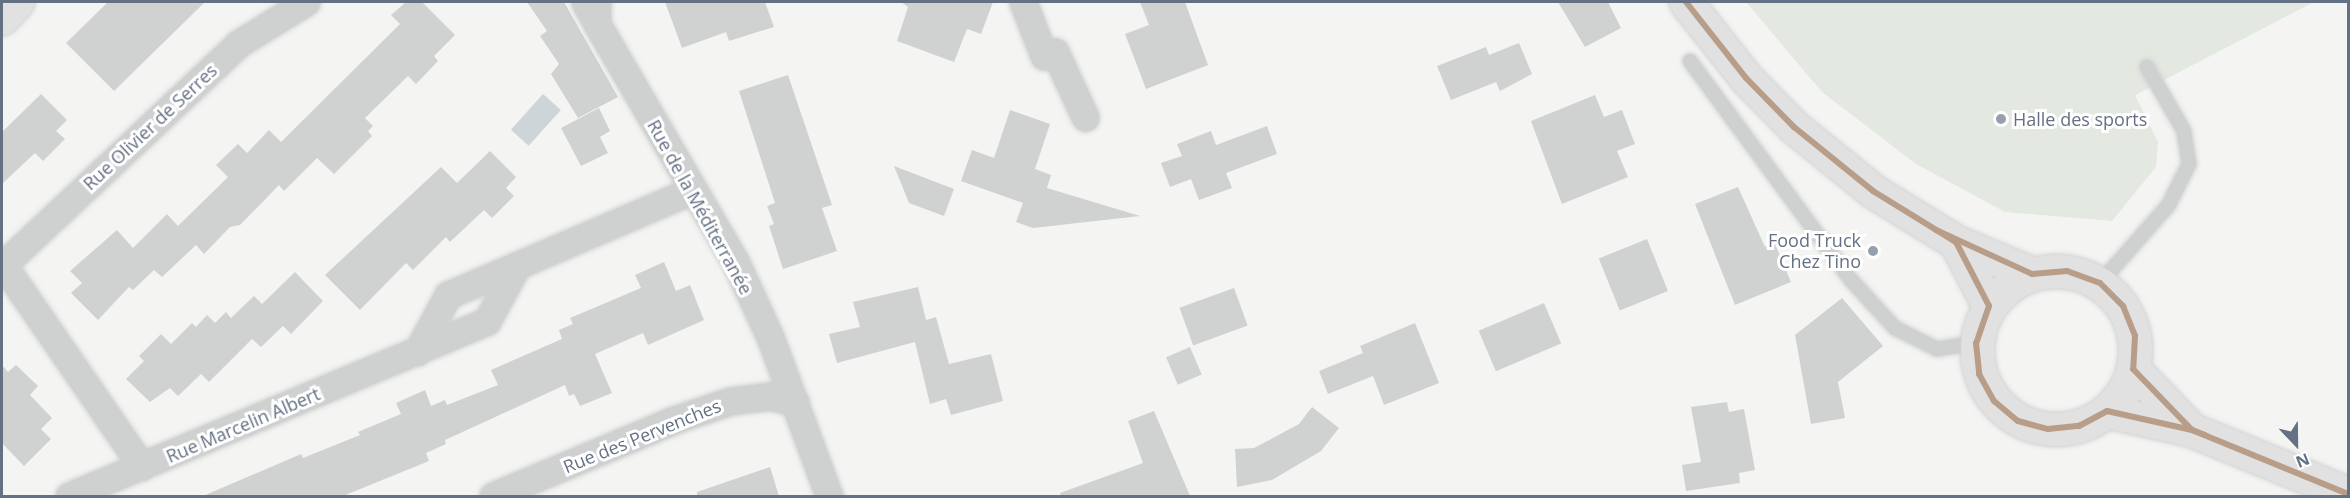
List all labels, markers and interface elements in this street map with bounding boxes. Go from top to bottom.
street label: Rue Olivier de Serres [79,59,221,195]
place label: Halle des sports [2013,108,2147,130]
marker: Halle des sports [1994,112,2008,126]
street label: Rue de la Méditerranée [643,116,757,298]
place label: Food Truck Chez Tino [1768,230,1861,272]
marker: Food Truck Chez Tino [1866,244,1880,258]
street label: Rue Marcelin Albert [163,383,323,467]
street label: Rue des Pervenches [560,395,724,477]
north arrow [2266,414,2326,474]
text: N [2293,448,2313,473]

